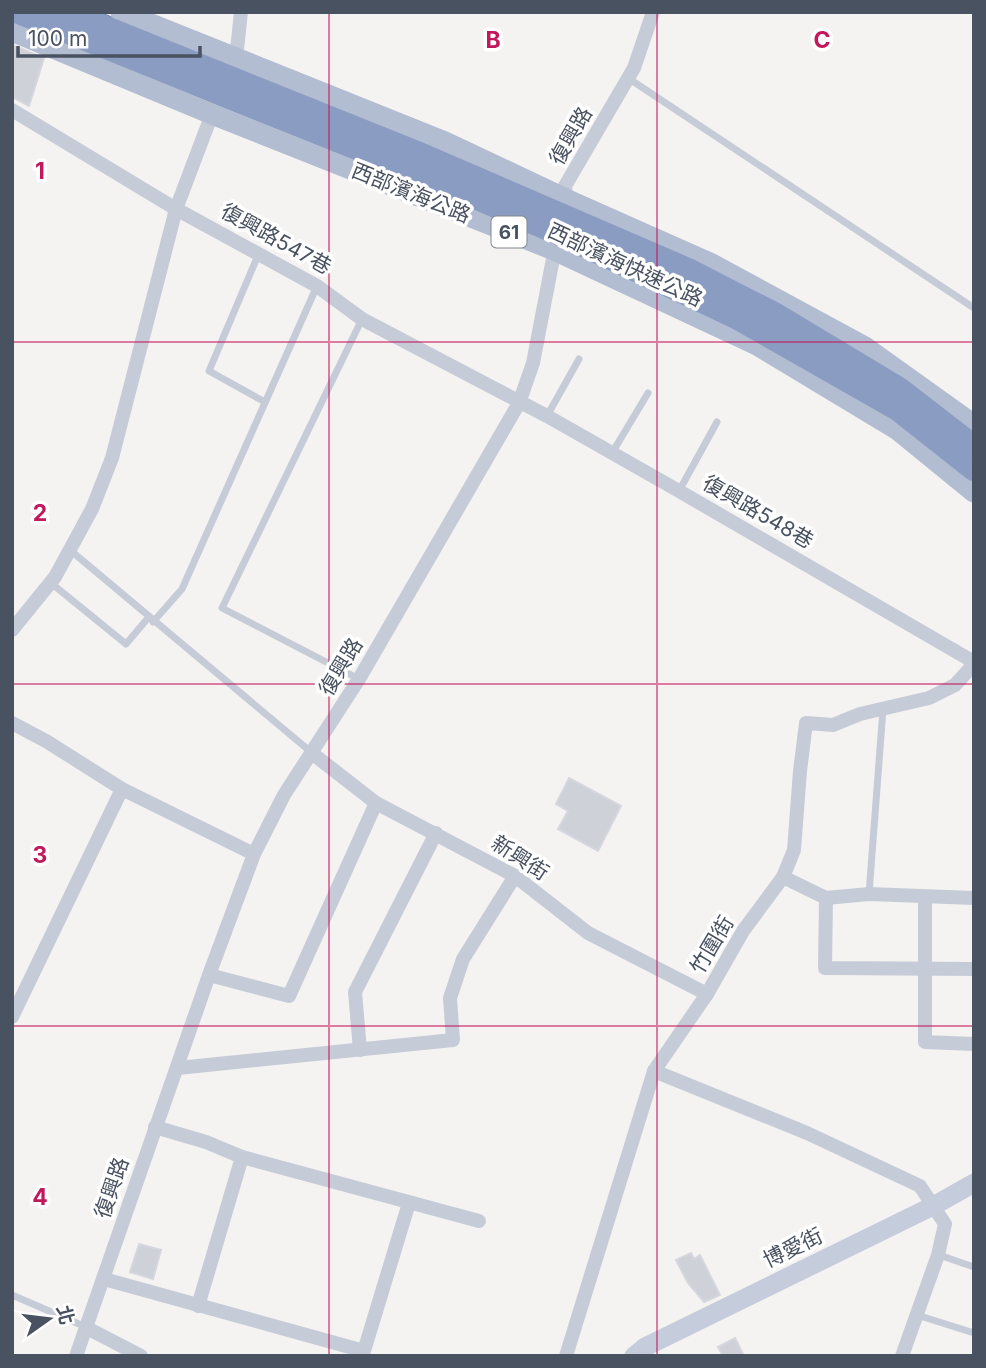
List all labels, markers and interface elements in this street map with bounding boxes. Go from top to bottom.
scale bar [18,14,200,58]
text: 100 m [28,26,87,51]
text: B [485,26,501,54]
text: C [813,26,831,54]
street label: 復興路 [544,102,597,169]
text: 1 [35,157,45,185]
street label: 西部濱海公路 [348,157,474,228]
street label: 復興路547巷 [217,198,336,279]
road number: 61 [491,216,526,248]
street label: 西部濱海快速公路 [544,218,707,311]
street label: 復興路548巷 [699,470,818,553]
text: 2 [33,499,47,527]
street label: 復興路 [314,633,368,700]
street label: 新興街 [487,830,553,885]
text: 3 [33,841,47,869]
street label: 竹圍街 [685,911,739,978]
street label: 復興路 [89,1154,134,1222]
text: 4 [32,1183,48,1211]
street label: 博愛街 [759,1223,827,1273]
north arrow [14,1284,84,1354]
text: 北 [52,1303,78,1327]

